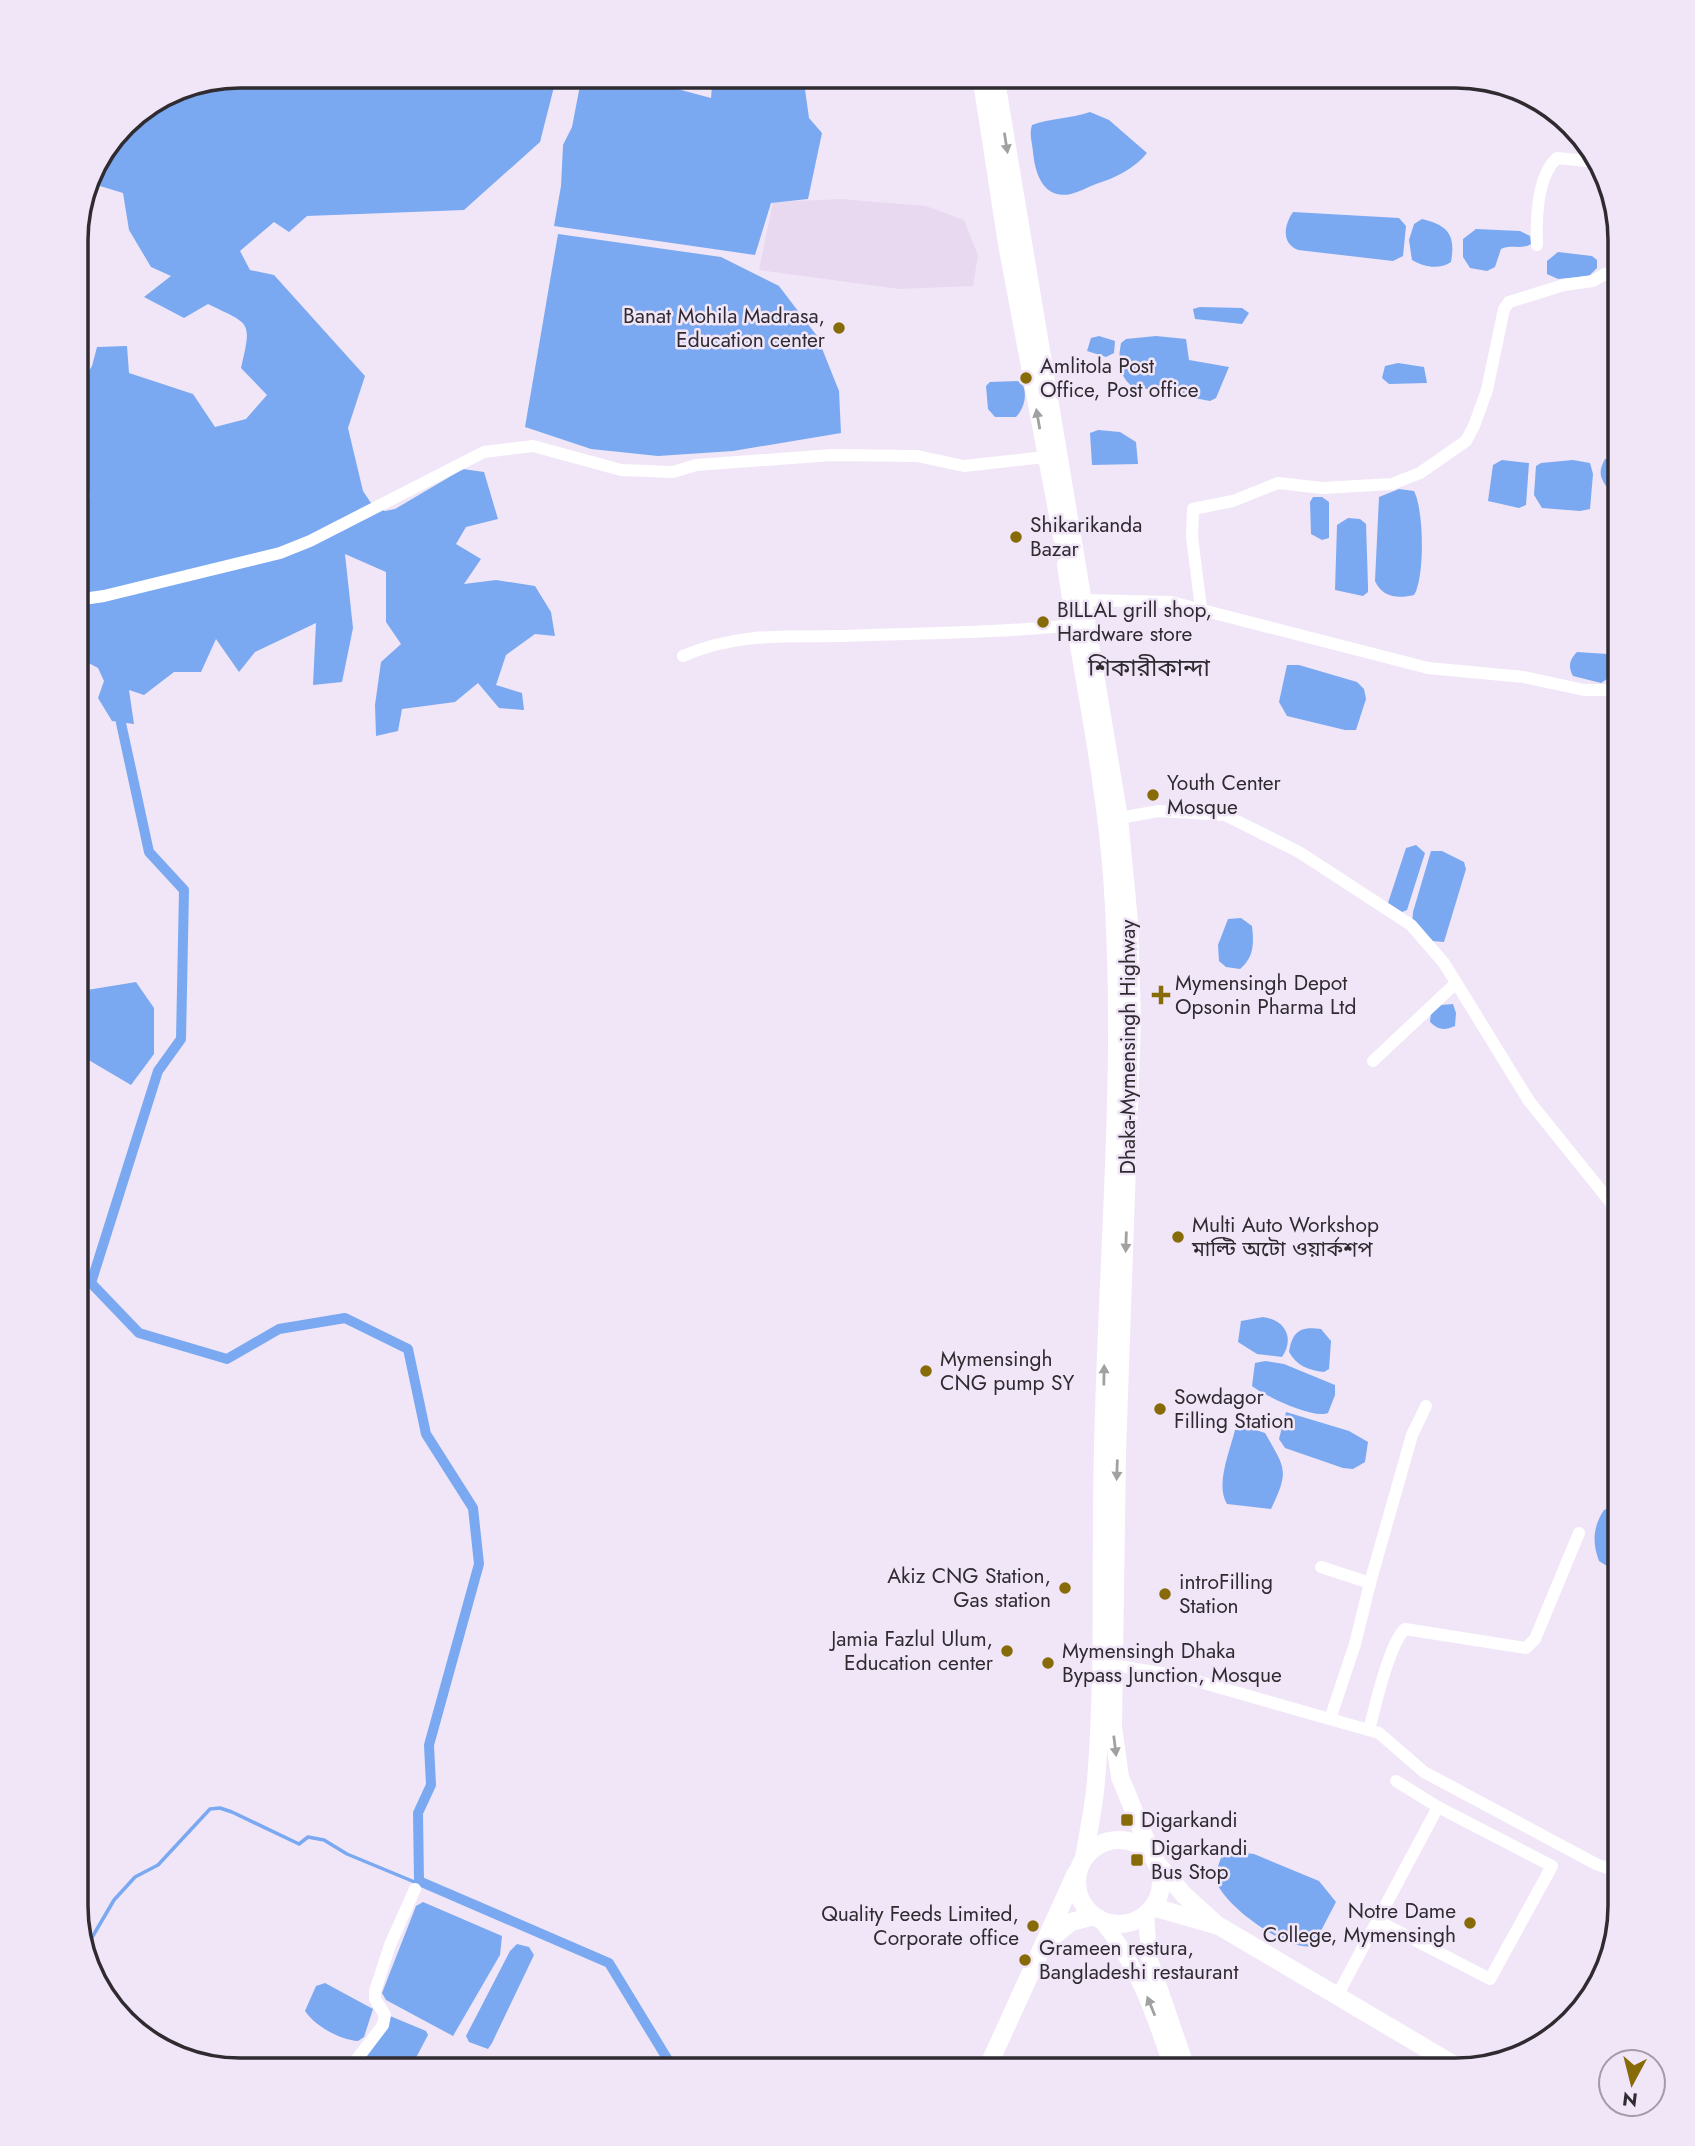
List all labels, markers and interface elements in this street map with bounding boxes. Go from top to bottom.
one-way arrow [1001,132,1012,154]
place label: Banat Mohila Madrasa, Education center [623,301,826,355]
marker: Banat Mohila Madrasa, Education center [831,320,847,336]
place label: Amlitola Post Office, Post office [1040,351,1199,405]
marker: Amlitola Post Office, Post office [1018,370,1034,386]
one-way arrow [1032,408,1043,430]
place label: Shikarikanda Bazar [1030,510,1142,564]
marker: Shikarikanda Bazar [1008,529,1024,545]
place label: BILLAL grill shop, Hardware store [1057,595,1212,649]
marker: BILLAL grill shop, Hardware store [1035,614,1051,630]
district label: শিকারীকান্দা [1087,650,1210,685]
place label: Youth Center Mosque [1167,768,1282,822]
marker: Youth Center Mosque [1145,787,1161,803]
street label: Dhaka-Mymensingh Highway [1113,919,1143,1174]
place label: Mymensingh Depot Opsonin Pharma Ltd [1175,968,1356,1022]
marker: Mymensingh Depot Opsonin Pharma Ltd [1153,987,1169,1003]
place label: Multi Auto Workshop মাল্টি অটো ওয়ার্কশপ [1191,1210,1379,1264]
marker: Multi Auto Workshop মাল্টি অটো ওয়ার্কশপ [1170,1229,1186,1245]
one-way arrow [1120,1232,1131,1254]
place label: Mymensingh CNG pump SY [940,1344,1074,1398]
marker: Mymensingh CNG pump SY [918,1363,934,1379]
one-way arrow [1099,1364,1110,1386]
place label: Sowdagor Filling Station [1174,1382,1294,1436]
marker: Sowdagor Filling Station [1152,1401,1168,1417]
one-way arrow [1111,1459,1123,1481]
place label: Akiz CNG Station, Gas station [887,1561,1051,1615]
place label: introFilling Station [1179,1567,1273,1621]
marker: Akiz CNG Station, Gas station [1057,1580,1073,1596]
marker: introFilling Station [1157,1586,1173,1602]
place label: Jamia Fazlul Ulum, Education center [828,1624,994,1678]
place label: Mymensingh Dhaka Bypass Junction, Mosque [1062,1636,1282,1690]
marker: Jamia Fazlul Ulum, Education center [999,1643,1015,1659]
marker: Mymensingh Dhaka Bypass Junction, Mosque [1040,1655,1056,1671]
one-way arrow [1109,1735,1120,1757]
place label: Digarkandi [1141,1805,1238,1835]
marker: Digarkandi [1119,1812,1135,1828]
place label: Digarkandi Bus Stop [1151,1833,1248,1887]
marker: Digarkandi Bus Stop [1129,1852,1145,1868]
place label: Notre Dame College, Mymensingh [1263,1896,1456,1950]
place label: Quality Feeds Limited, Corporate office [821,1899,1019,1953]
marker: Notre Dame College, Mymensingh [1462,1915,1478,1931]
marker: Quality Feeds Limited, Corporate office [1025,1918,1041,1934]
place label: Grameen restura, Bangladeshi restaurant [1039,1933,1238,1987]
marker: Grameen restura, Bangladeshi restaurant [1017,1952,1033,1968]
one-way arrow [1145,1996,1157,2016]
north arrow [1597,2048,1667,2118]
text: N [1621,2085,1639,2114]

